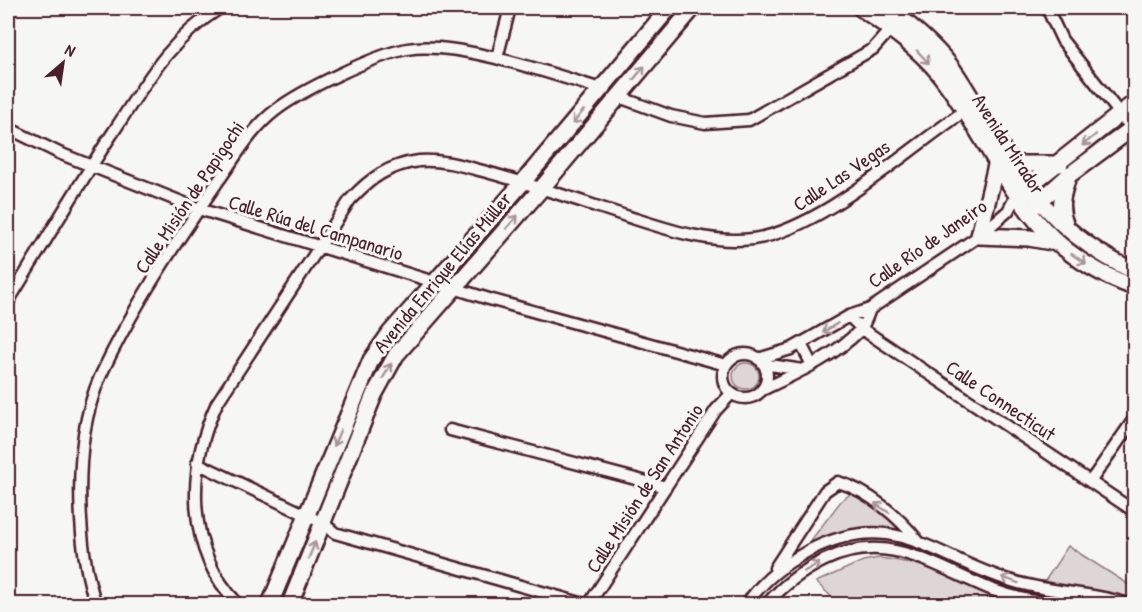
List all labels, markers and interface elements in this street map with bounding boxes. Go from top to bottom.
north arrow [33,33,93,93]
text: N [61,38,80,62]
one-way arrow [916,49,930,64]
one-way arrow [632,65,645,81]
street label: Avenida Mirador [966,88,1052,200]
one-way arrow [571,108,584,124]
street label: Calle Misión de Papigochi [128,115,250,279]
street label: Calle Las Vegas [787,133,895,217]
one-way arrow [1081,134,1097,147]
street label: Avenida Enrique Elías Müller [367,186,518,358]
street label: Calle Rúa del Campanario [225,188,407,266]
street label: Calle Río de Janeiro [862,192,992,294]
one-way arrow [506,214,519,230]
one-way arrow [1071,253,1087,265]
one-way arrow [822,322,839,334]
street label: Calle Connecticut [941,353,1062,447]
one-way arrow [381,362,393,379]
street label: Calle Misión de San Antonio [579,398,709,578]
one-way arrow [331,429,342,447]
one-way arrow [874,501,891,514]
one-way arrow [307,542,318,560]
one-way arrow [803,561,820,573]
one-way arrow [1001,574,1019,585]

